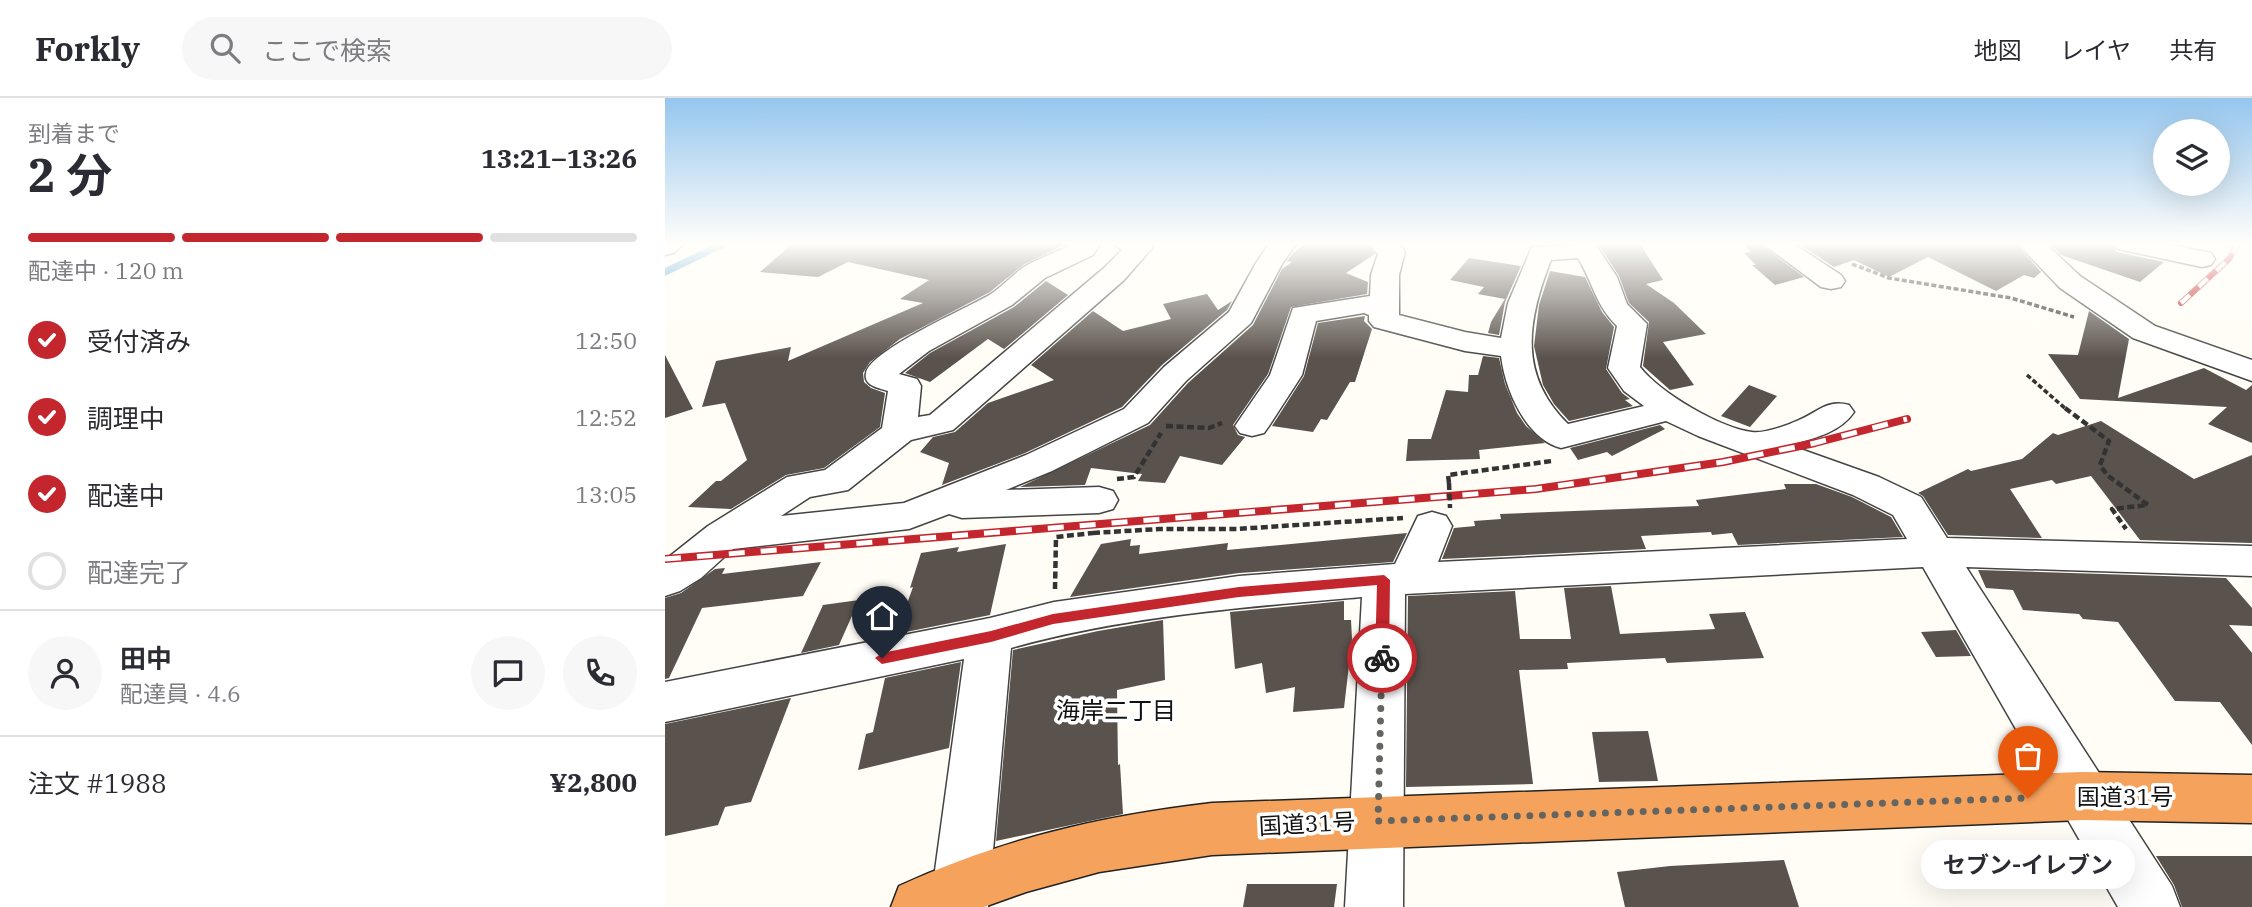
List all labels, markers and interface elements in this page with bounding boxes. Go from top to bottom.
search box [182,17,672,80]
text: Forkly [35,27,140,70]
icon: search [206,29,244,67]
text: ここで検索 [262,33,392,67]
text: 地図 [1974,34,2022,66]
text: レイヤ [2060,34,2131,66]
text: 共有 [2169,34,2217,66]
text: 到着まで [28,118,120,148]
map controls [2153,119,2230,196]
button: layers [2153,119,2230,196]
text: 13:21–13:26 [481,141,637,175]
text: 2 分 [28,145,112,205]
text: 配達中 · 120 m [28,255,184,285]
icon: check [28,321,66,359]
text: 受付済み [87,324,191,358]
text: 12:50 [575,325,637,355]
icon: check [28,398,66,436]
text: 調理中 [87,401,165,435]
text: 12:52 [575,402,637,432]
icon: check [28,475,66,513]
text: 配達中 [87,478,165,512]
text: 13:05 [575,479,637,509]
text: 配達完了 [87,555,191,589]
pin [852,586,912,658]
icon: home [863,597,901,635]
courier [1347,623,1417,693]
button: person [28,636,102,710]
button: chat [471,636,545,710]
button: phone [563,636,637,710]
icon: bike [1363,639,1401,677]
text: 田中 [120,641,172,675]
text: 配達員 · 4.6 [120,678,241,708]
district label: 海岸二丁目 [1056,694,1176,726]
pin [1998,726,2058,798]
icon: bag [2009,737,2047,775]
text: ¥2,800 [550,765,637,799]
text: 注文 #1988 [28,766,167,800]
street label: 国道31号 [2077,781,2173,811]
street label: 国道31号 [1258,805,1356,841]
callout: セブン-イレブン [1921,840,2135,889]
text: セブン-イレブン [1943,849,2113,879]

